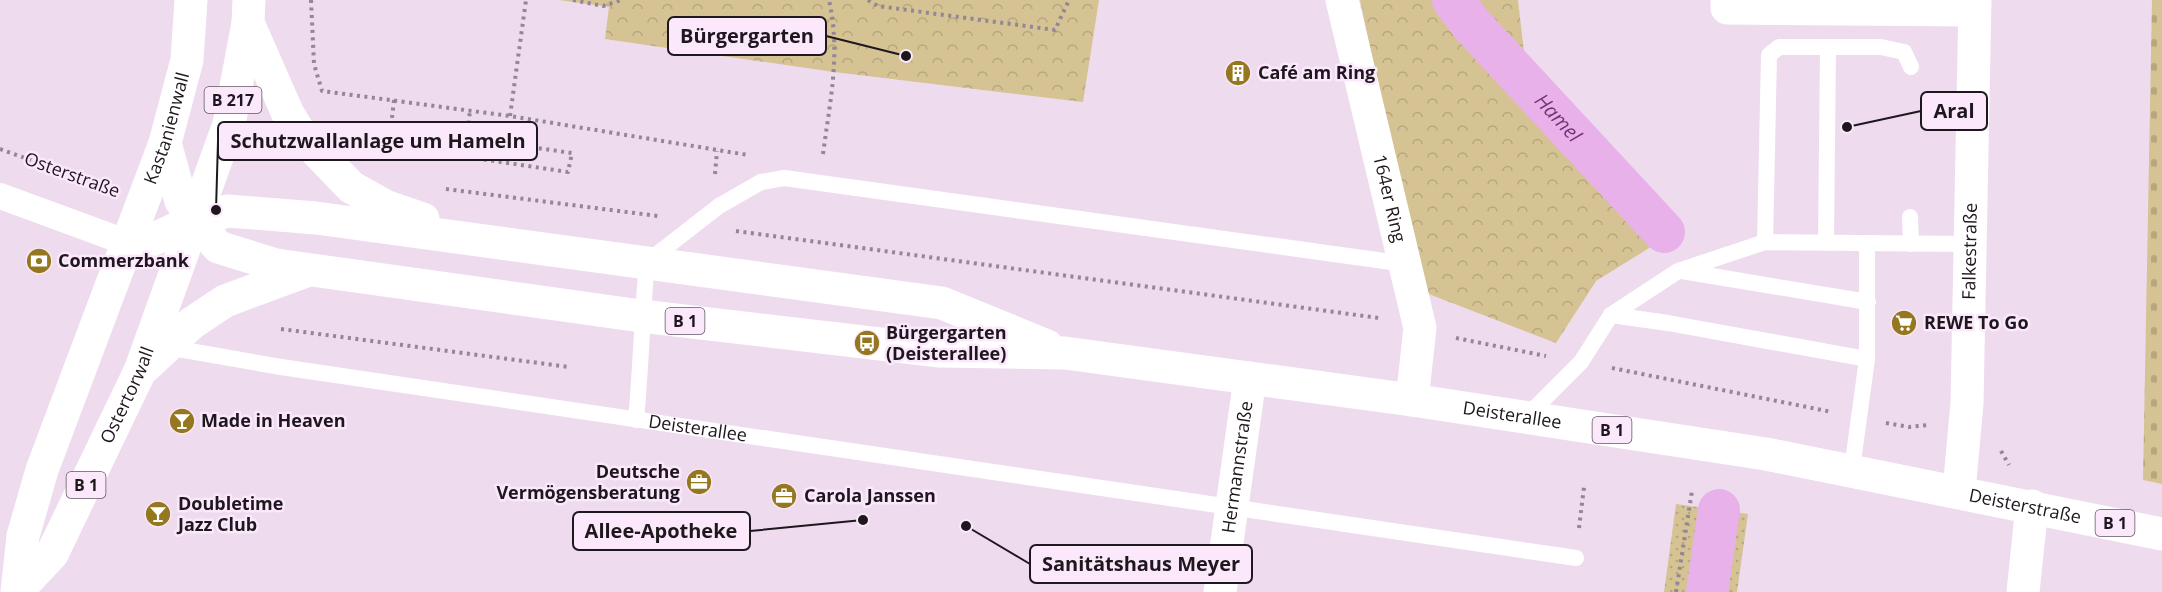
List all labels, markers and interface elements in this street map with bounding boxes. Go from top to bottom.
callout: Bürgergarten [668,17,826,55]
text: Bürgergarten [680,22,814,49]
building icon: Café am Ring [1223,58,1253,88]
place label: Café am Ring [1258,60,1375,84]
street label: Kastanienwall [138,70,194,187]
road number: B 217 [204,87,262,113]
water label: Hamel [1529,87,1589,148]
callout: Aral [1921,92,1987,130]
text: Aral [1933,97,1975,124]
callout: Schutzwallanlage um Hameln [218,122,537,160]
text: Schutzwallanlage um Hameln [230,127,526,154]
street label: Osterstraße [21,146,123,202]
street label: 164er Ring [1368,152,1412,245]
street label: Falkestraße [1956,203,1982,300]
bank icon: Commerzbank [24,246,54,276]
place label: Commerzbank [58,248,190,272]
road number: B 1 [666,308,704,334]
supermarket icon: REWE To Go [1889,308,1919,338]
place label: REWE To Go [1924,310,2029,334]
place label: Bürgergarten (Deisterallee) [886,320,1007,365]
bus stop icon: Bürgergarten (Deisterallee) [852,328,882,358]
street label: Ostertorwall [94,343,159,447]
street label: Deisterallee [1461,395,1563,434]
street label: Hermannstraße [1215,399,1258,535]
bar icon: Made in Heaven [167,406,197,436]
place label: Made in Heaven [201,408,346,432]
street label: Deisterallee [647,408,749,447]
road number: B 1 [1592,417,1632,443]
place label: Deutsche Vermögensberatung [496,459,680,504]
office icon: Deutsche Vermögensberatung [684,467,714,497]
road number: B 1 [66,472,106,498]
office icon: Carola Janssen [769,481,799,511]
street label: Deisterstraße [1967,482,2083,528]
place label: Carola Janssen [804,483,936,507]
place label: Doubletime Jazz Club [176,491,283,536]
bar icon: Doubletime Jazz Club [143,499,173,529]
road number: B 1 [2096,510,2134,536]
callout: Allee-Apotheke [573,512,750,550]
text: Allee-Apotheke [585,517,737,544]
callout: Sanitätshaus Meyer [1030,545,1252,583]
text: Sanitätshaus Meyer [1042,550,1240,577]

